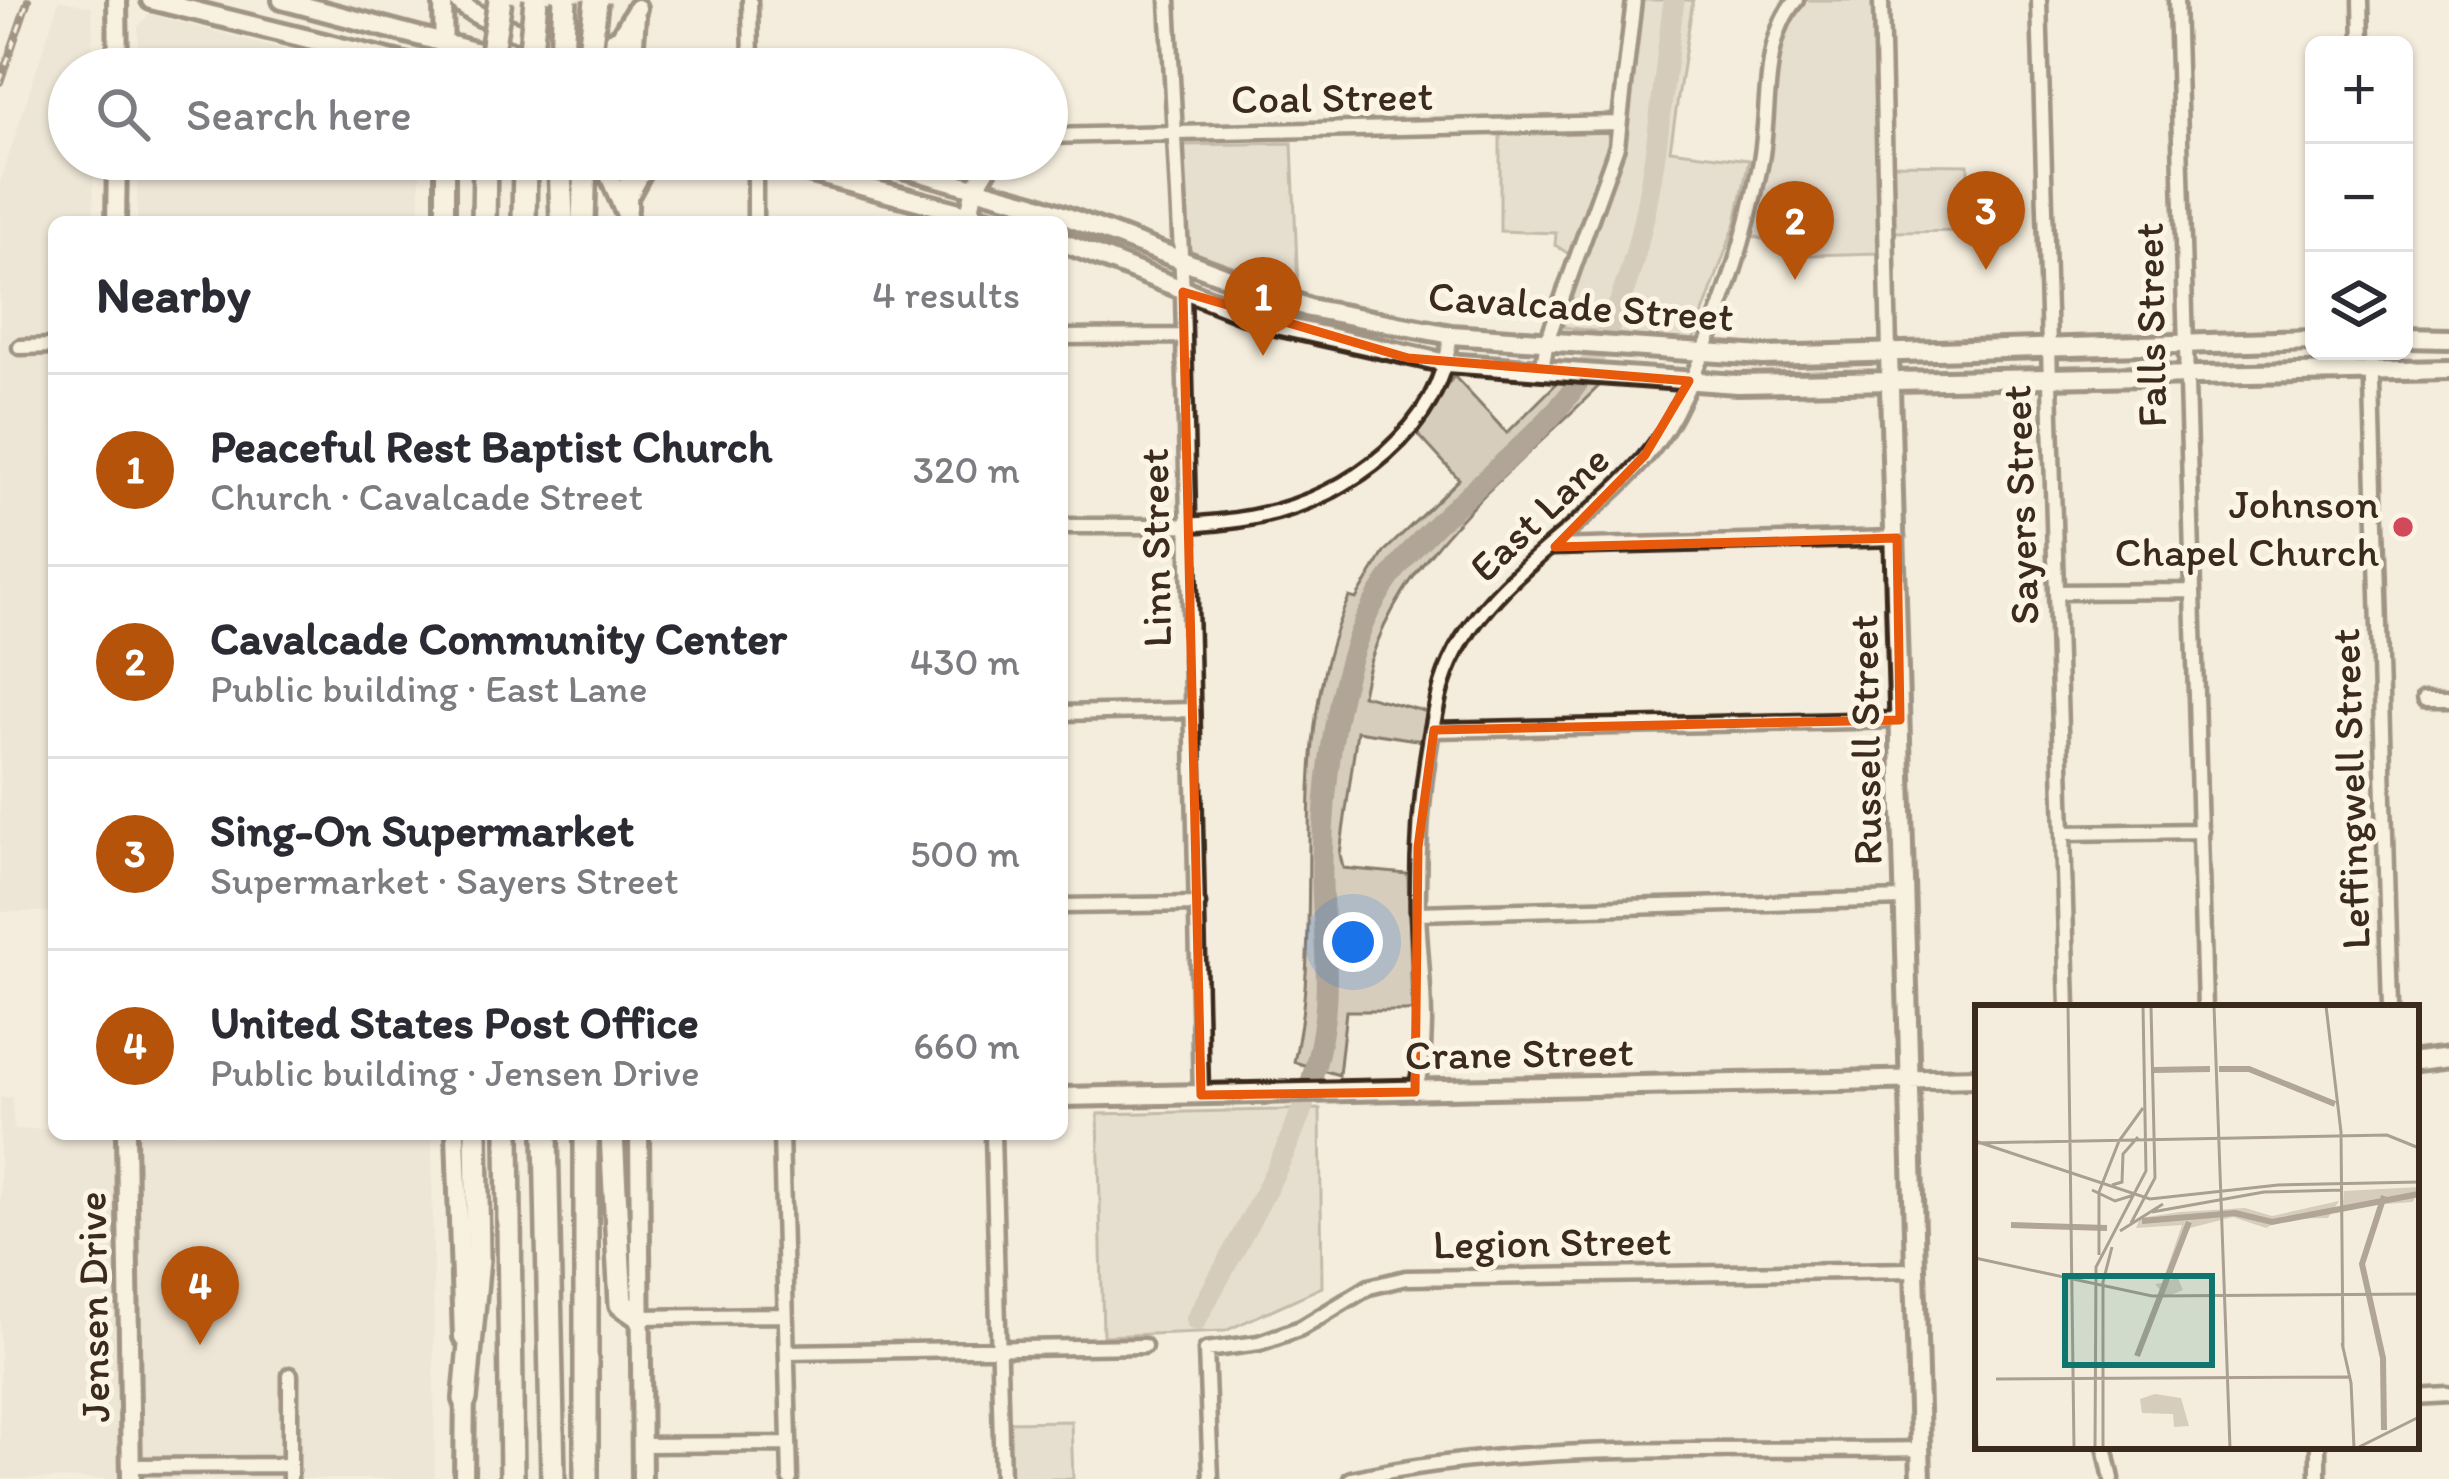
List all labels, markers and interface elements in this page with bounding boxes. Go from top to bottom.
map controls [2305,36,2413,360]
button: + [2305,36,2413,144]
search box [48,48,1068,180]
street label: Coal Street [1230,70,1434,124]
icon: search [90,81,156,147]
text: Search here [186,87,412,141]
button: − [2305,144,2413,252]
pin: 3 [1947,171,2025,270]
pin: 2 [1756,181,1834,280]
street label: Falls Street [2123,222,2177,428]
button: layers [2305,252,2413,360]
pin: 1 [1224,257,1302,356]
text: Nearby [96,264,251,325]
street label: Cavalcade Street [1426,270,1736,342]
text: 4 results [872,271,1020,318]
street label: Sayers Street [1990,384,2050,626]
text: Peaceful Rest Baptist Church [210,419,772,473]
street label: East Lane [1458,434,1620,592]
text: 1 [126,446,144,493]
text: 320 m [913,446,1020,493]
street label: Linn Street [1128,448,1182,648]
text: Church · Cavalcade Street [210,473,643,520]
place label: Johnson Chapel Church [2114,478,2379,577]
marker: Johnson Chapel Church [2390,514,2416,540]
text: Cavalcade Community Center [210,611,787,665]
street label: Russell Street [1837,614,1893,866]
street label: Leffingwell Street [2319,628,2381,950]
text: 2 [125,638,145,685]
text: 430 m [910,638,1020,685]
text: Public building · East Lane [210,665,648,712]
text: Sing-On Supermarket [210,803,634,857]
text: 3 [124,830,146,877]
text: 500 m [910,830,1020,877]
text: Supermarket · Sayers Street [210,857,679,904]
your location [1323,912,1383,972]
text: United States Post Office [210,995,699,1049]
inset map [1975,1005,2419,1449]
text: 4 [123,1022,147,1069]
text: 660 m [913,1022,1020,1069]
street label: Crane Street [1404,1026,1634,1080]
text: Public building · Jensen Drive [210,1049,700,1096]
street label: Jensen Drive [65,1191,121,1423]
street label: Legion Street [1432,1214,1672,1270]
pin: 4 [161,1246,239,1345]

